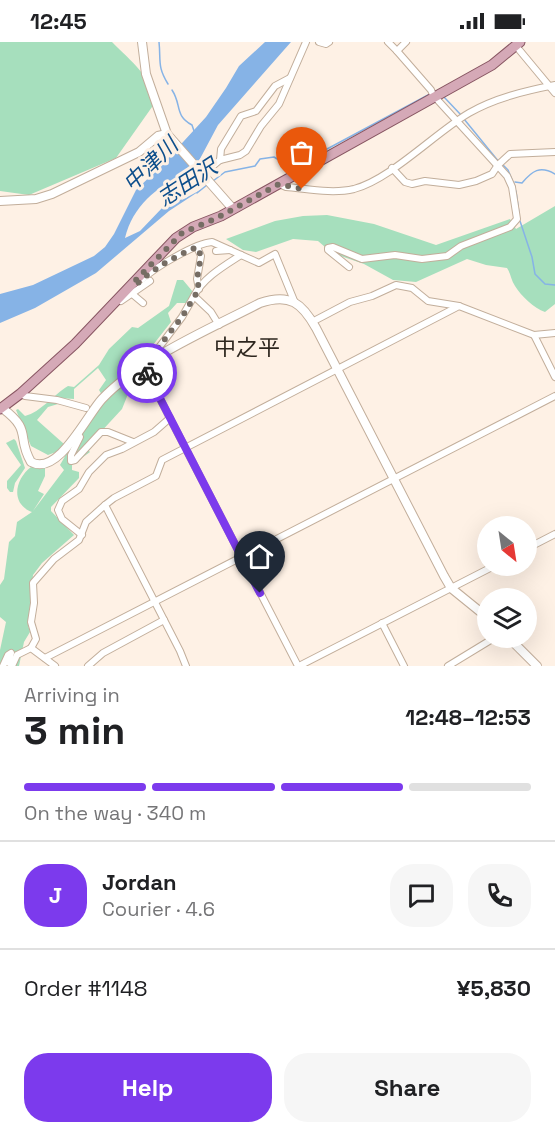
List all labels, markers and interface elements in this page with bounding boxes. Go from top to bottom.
text: 12:45 [30,7,87,35]
pin [276,127,327,189]
water label: 中津川 [117,130,185,197]
icon: bag [285,136,318,169]
water label: 志田沢 [152,151,225,212]
district label: 中之平 [214,333,280,361]
courier [117,343,177,403]
icon: bike [131,357,164,390]
north arrow [477,516,537,576]
map controls [477,516,537,648]
pin [234,531,285,593]
icon: home [243,540,276,573]
button: layers [477,588,537,648]
text: Arriving in [24,682,120,708]
text: 12:48–12:53 [405,703,531,731]
text: 3 min [24,706,125,755]
text: On the way · 340 m [24,800,206,826]
button: chat [390,864,453,927]
button: phone [468,864,531,927]
text: Jordan [102,868,177,896]
text: J [49,881,62,909]
text: Courier · 4.6 [102,896,215,922]
text: Order #1148 [24,974,147,1002]
text: ¥5,830 [457,974,531,1002]
button: Help [24,1053,272,1122]
button: Share [284,1053,531,1122]

